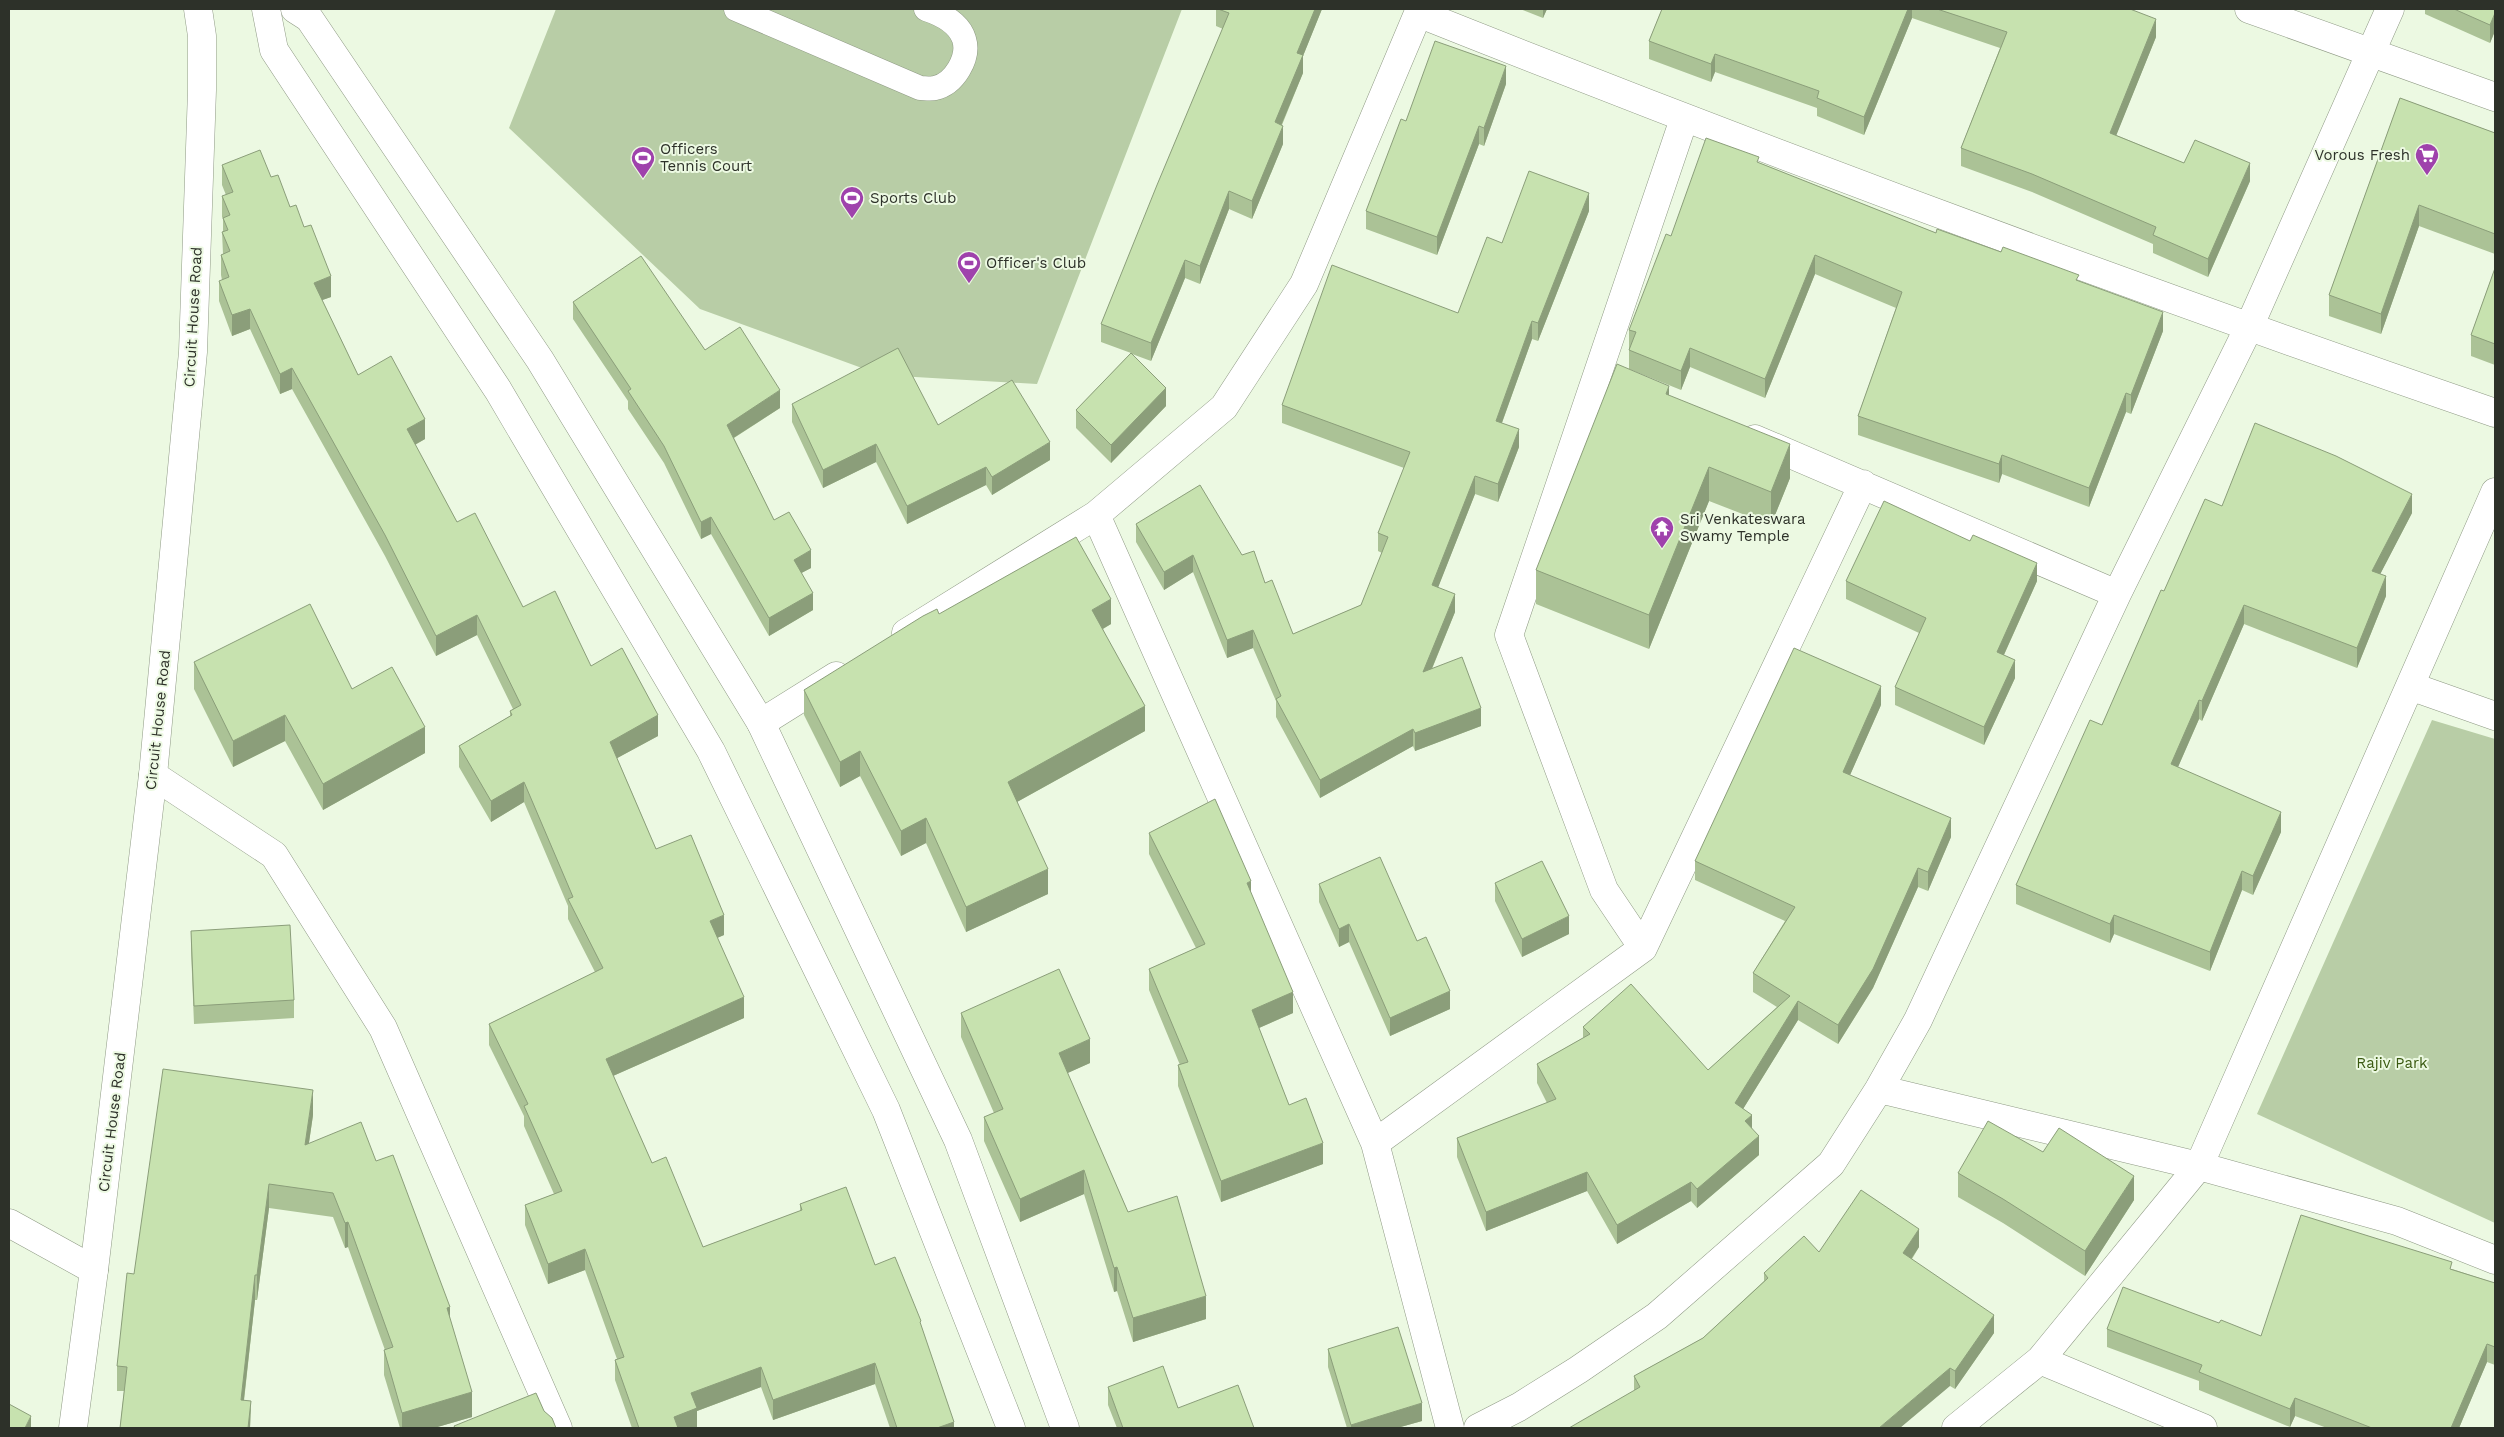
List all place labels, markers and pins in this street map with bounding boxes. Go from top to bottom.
place label: Officers Tennis Court [660,140,753,175]
supermarket icon: Vorous Fresh [2414,142,2440,176]
sports icon: Officers Tennis Court [630,145,656,179]
place label: Vorous Fresh [2315,146,2410,164]
sports icon: Sports Club [839,185,865,219]
place label: Sports Club [870,189,956,207]
sports icon: Officer's Club [956,250,982,284]
place label: Officer's Club [986,254,1086,272]
place label: Sri Venkateswara Swamy Temple [1680,510,1806,545]
temple icon: Sri Venkateswara Swamy Temple [1649,515,1675,549]

